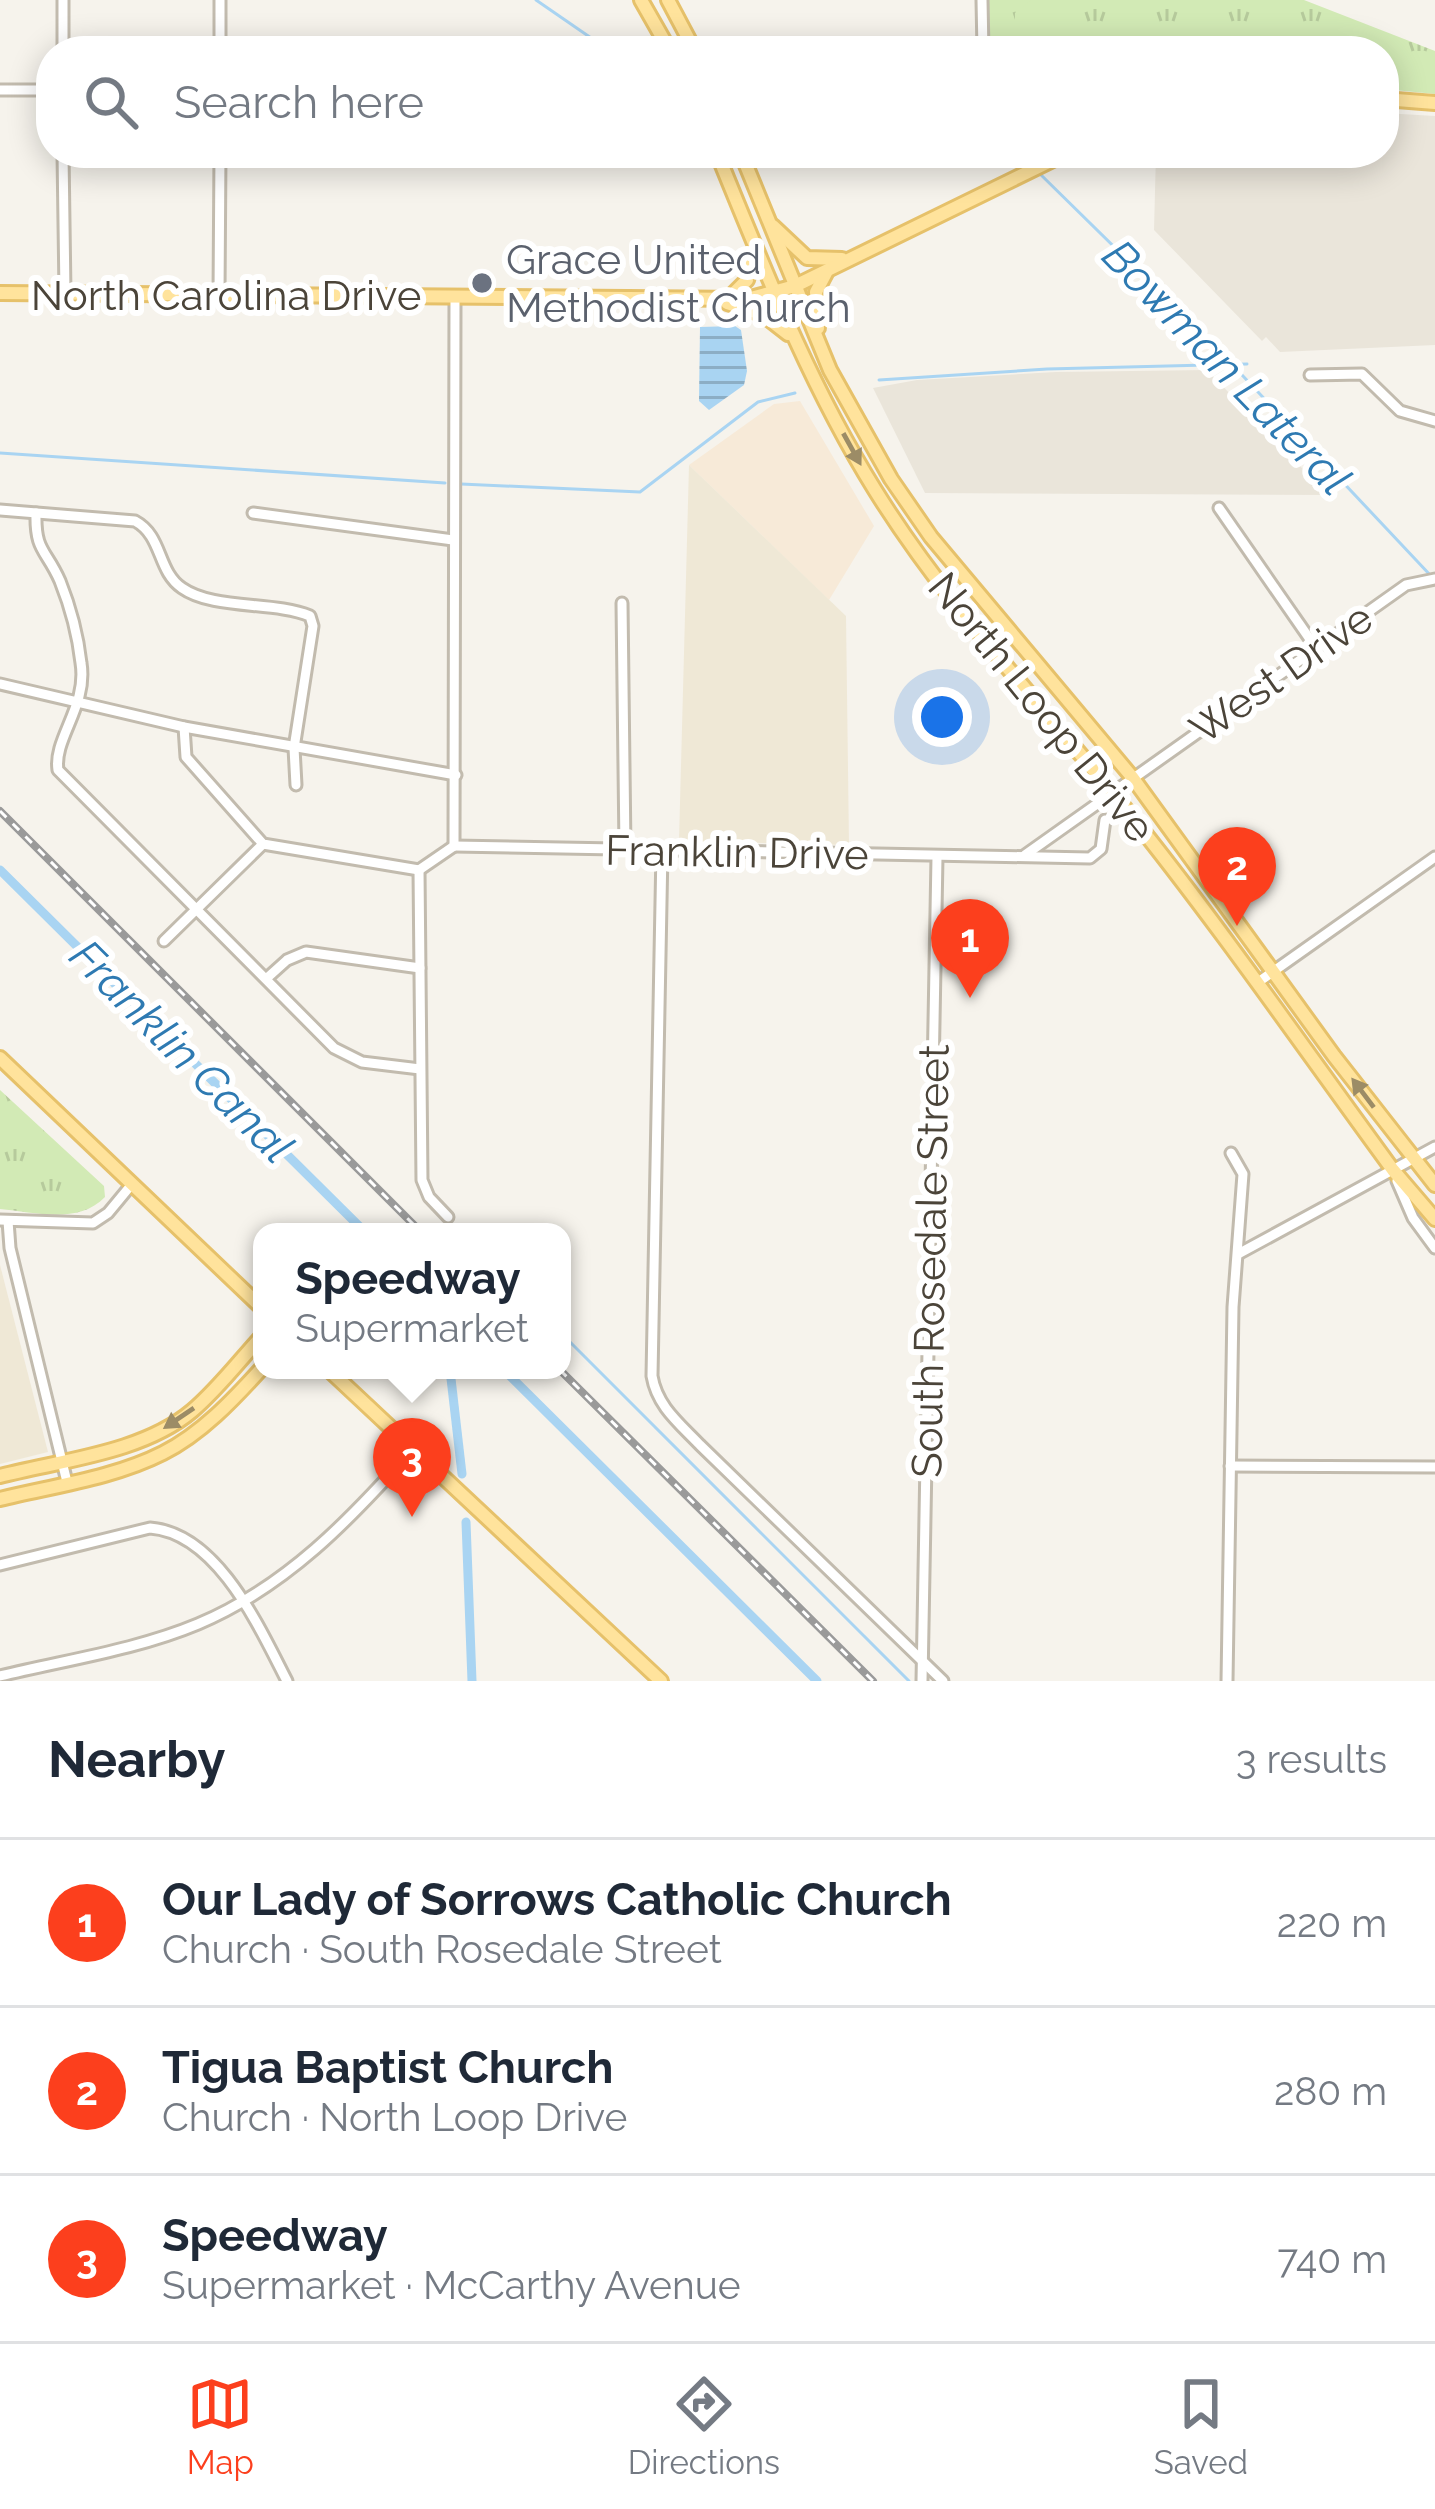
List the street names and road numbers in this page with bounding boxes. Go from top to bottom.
street label: North Carolina Drive [31,271,421,320]
street label: North Loop Drive [918,563,1165,852]
street label: West Drive [1181,593,1382,754]
street label: Franklin Drive [605,826,869,879]
street label: South Rosedale Street [902,1044,959,1478]

